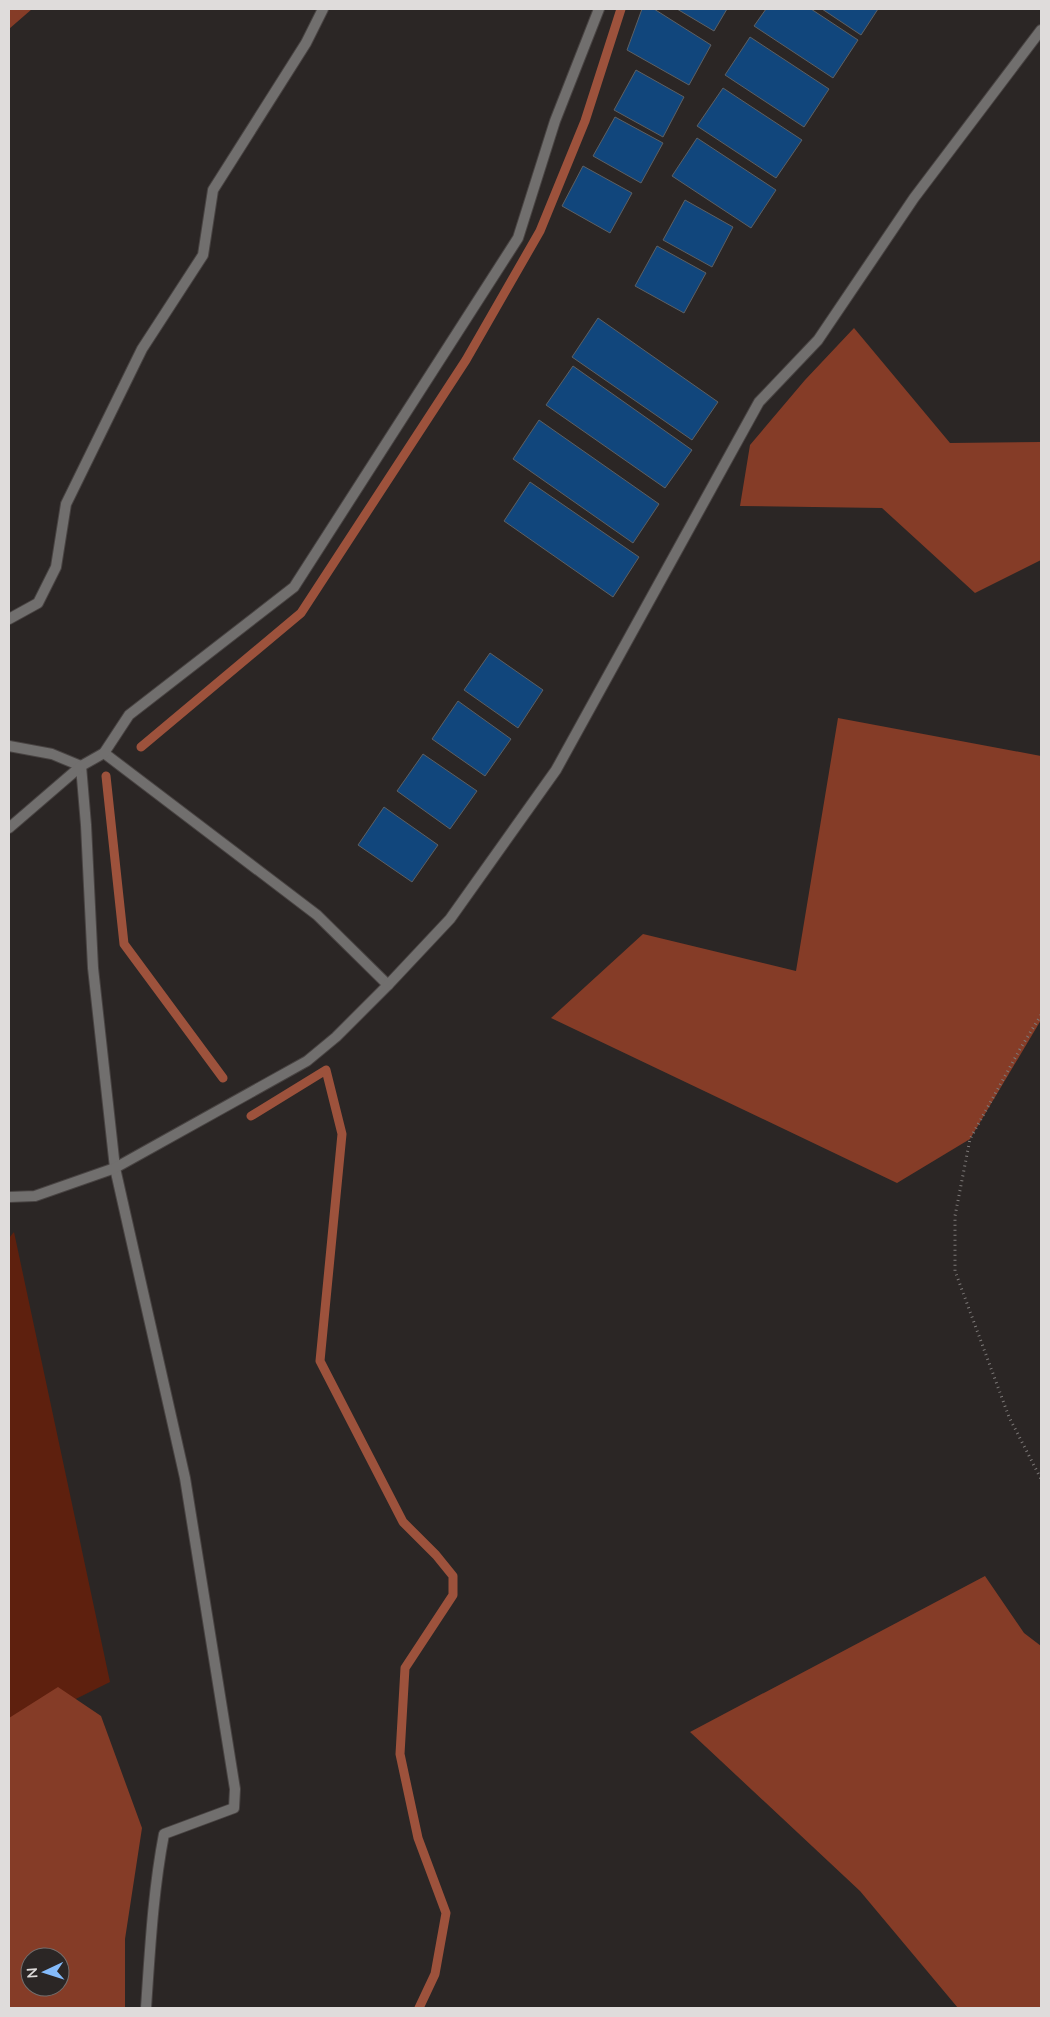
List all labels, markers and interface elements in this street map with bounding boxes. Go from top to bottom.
north arrow [20,1947,70,1997]
text: N [23,1967,40,1979]

